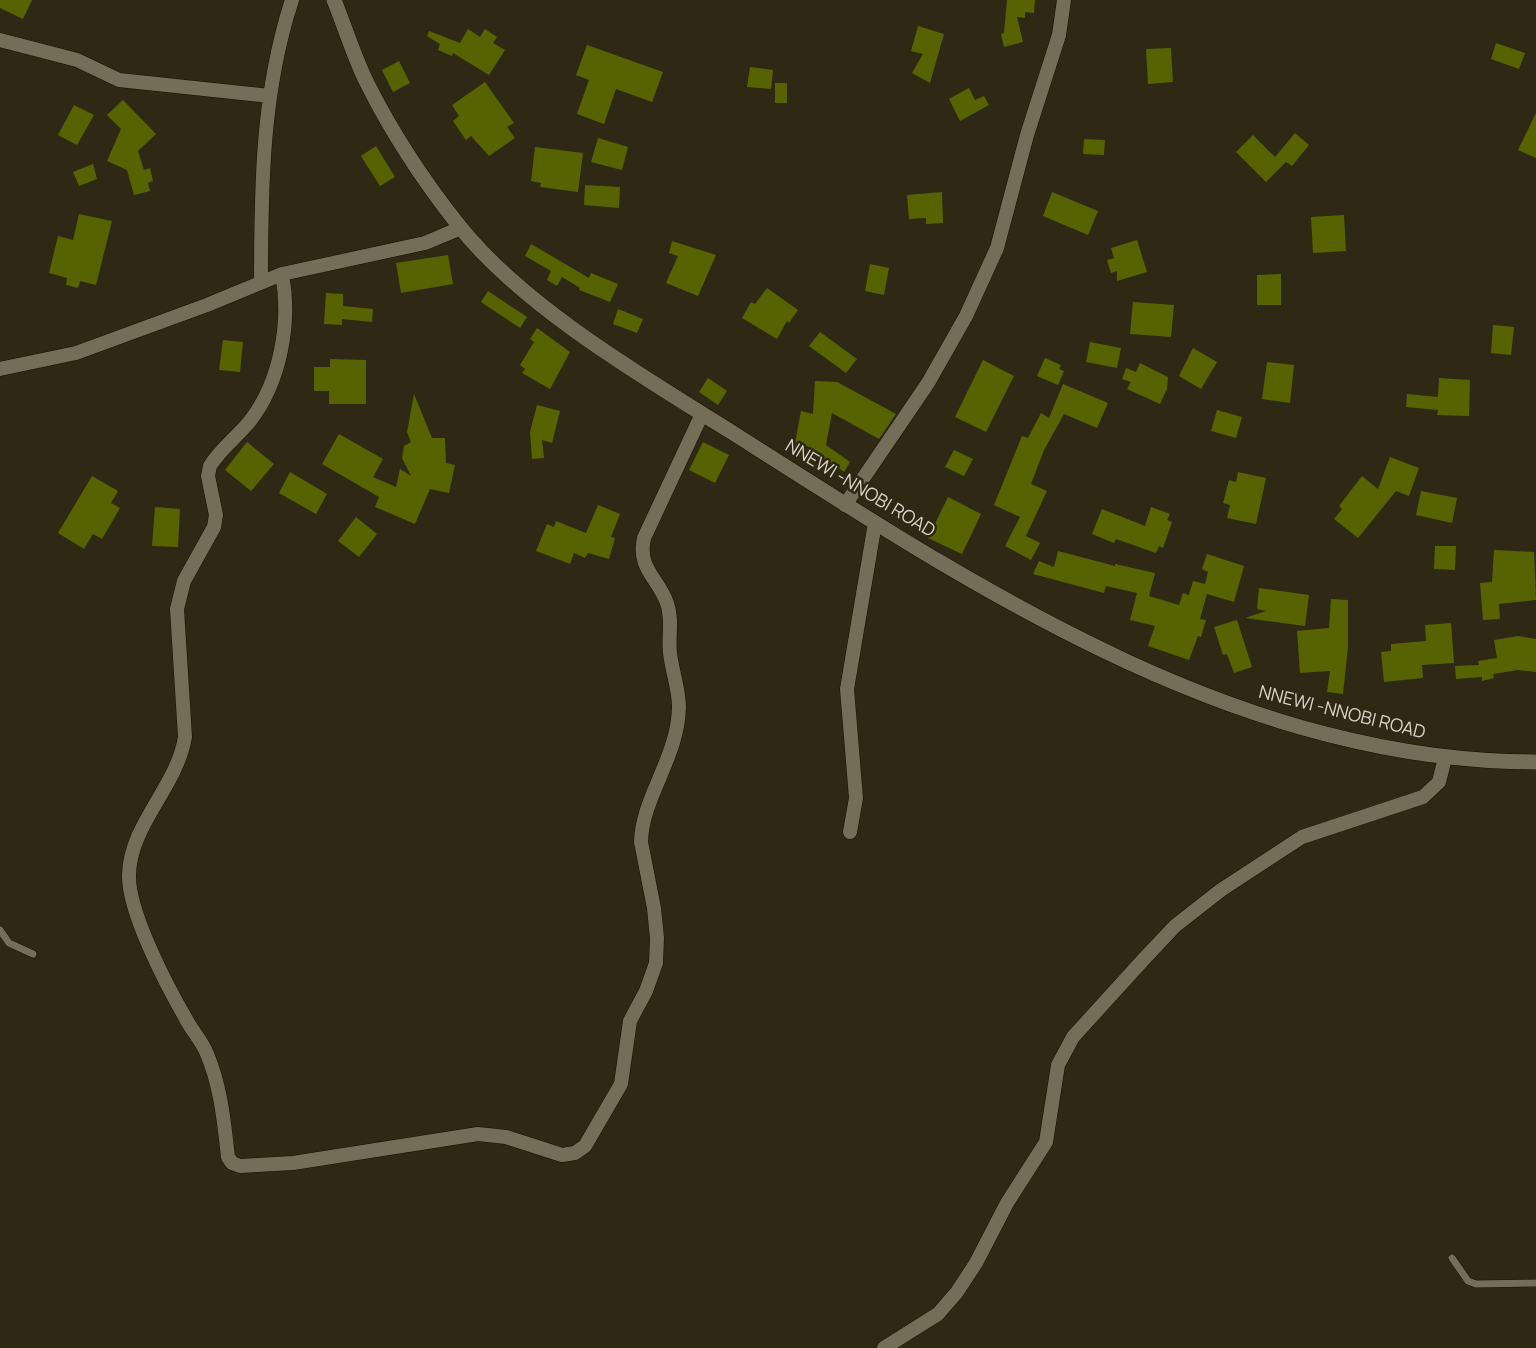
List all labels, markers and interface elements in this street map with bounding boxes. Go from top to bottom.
street label: NNEWI -NNOBI ROAD [781,436,939,542]
street label: NNEWI -NNOBI ROAD [1256,682,1428,744]

